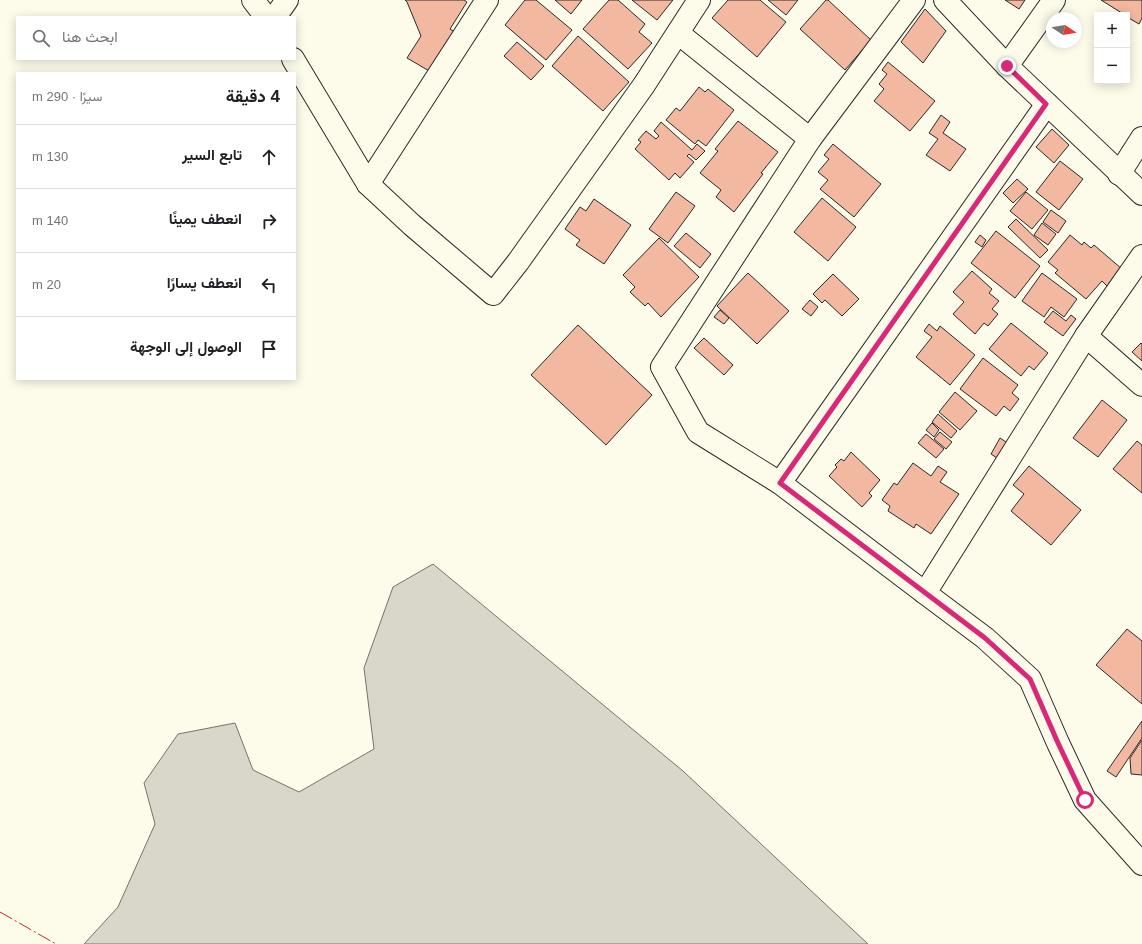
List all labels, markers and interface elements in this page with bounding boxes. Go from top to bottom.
north arrow [1046,12,1082,48]
map controls [1094,12,1130,84]
button: + [1094,12,1130,48]
search box [16,16,296,60]
icon: search [30,27,52,49]
text: ابحث هنا [62,28,118,45]
button: − [1094,48,1130,84]
route end [998,57,1016,75]
text: 4 دقيقة [226,87,280,106]
text: سيرًا · 290 m [32,89,102,104]
text: تابع السير [182,146,242,163]
icon: ahead [258,146,280,168]
text: 130 m [32,149,68,164]
text: انعطف يمينًا [169,210,242,227]
icon: right [258,210,280,232]
text: 140 m [32,213,68,228]
text: انعطف يسارًا [167,274,242,291]
icon: left [258,274,280,296]
text: 20 m [32,277,61,292]
text: الوصول إلى الوجهة [130,338,242,355]
icon: arrive [258,338,280,360]
route start [1076,791,1094,809]

